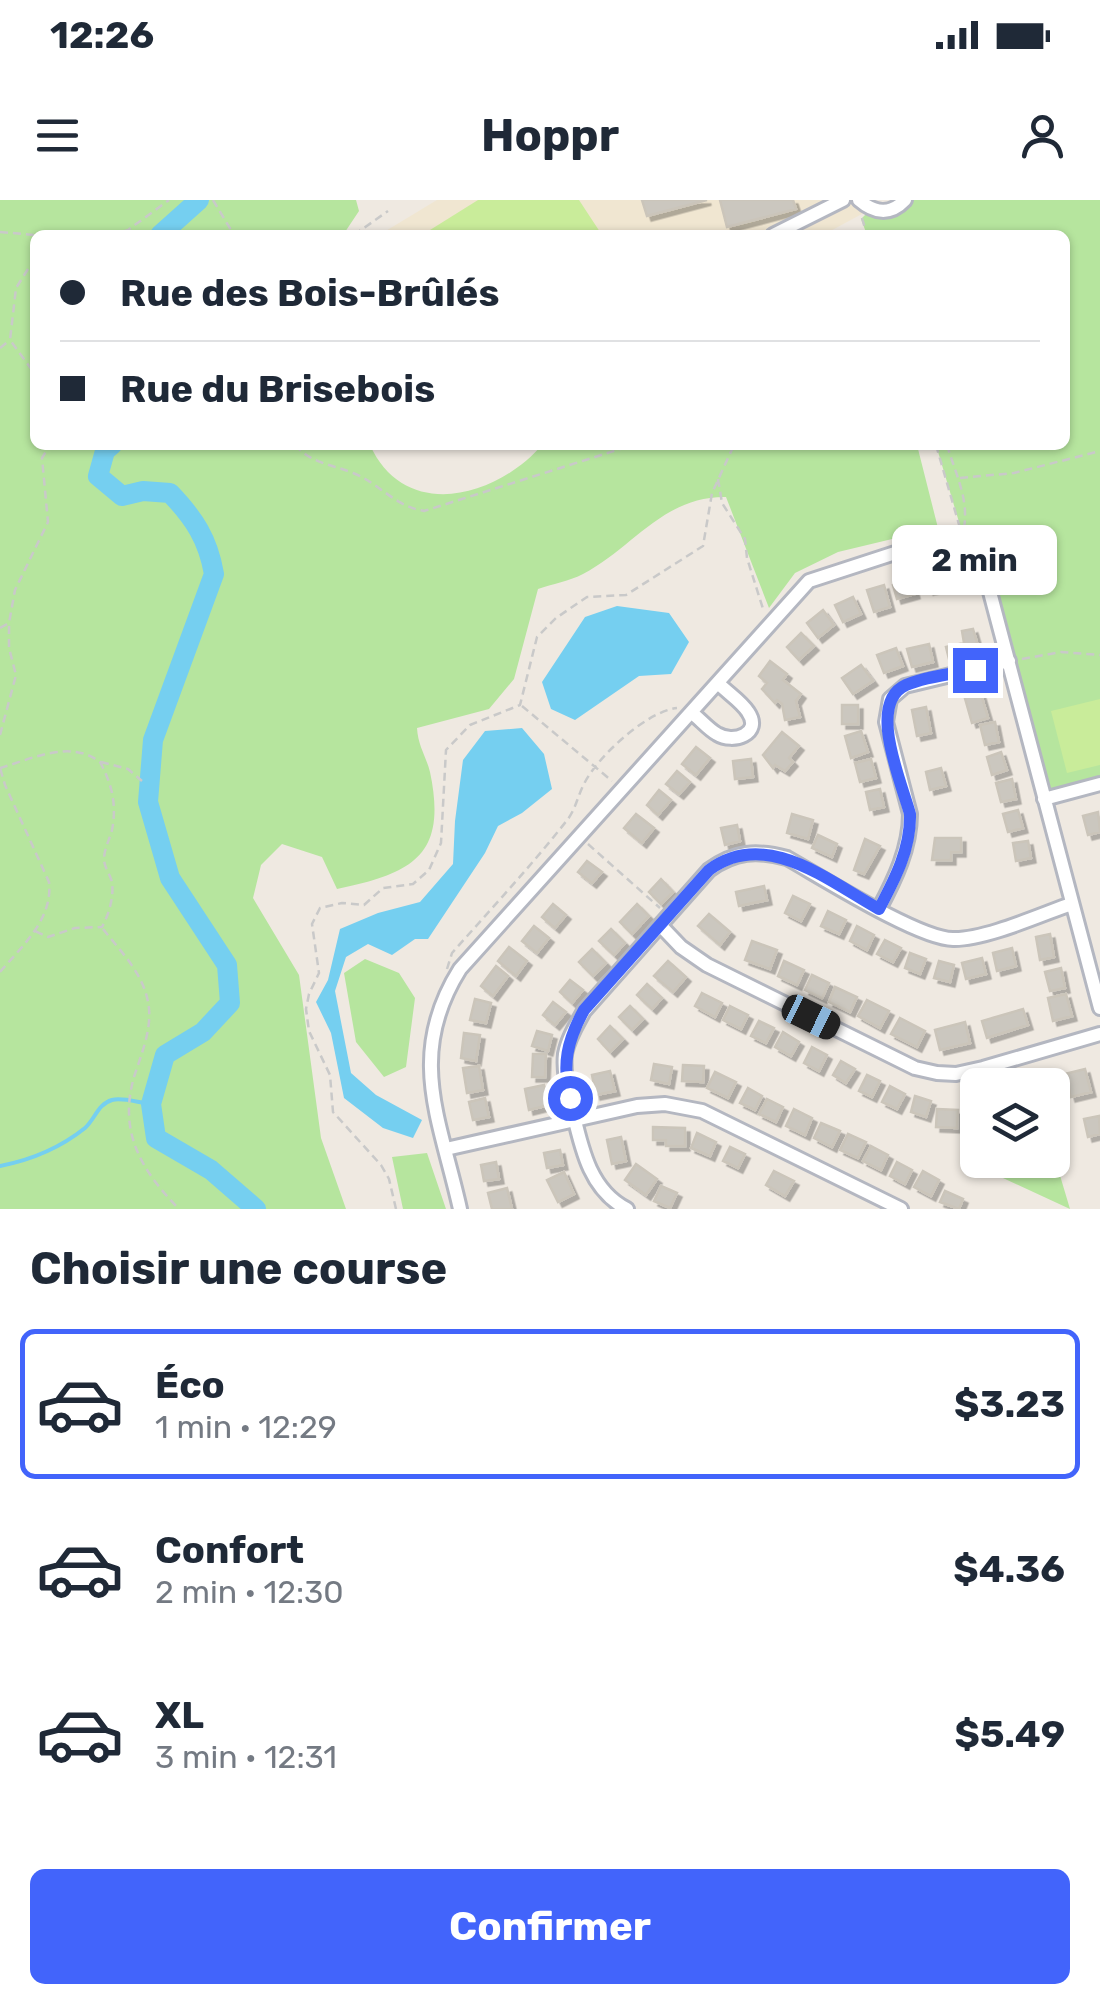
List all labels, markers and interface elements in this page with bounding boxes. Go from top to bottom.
text: 12:26 [50,12,154,58]
icon: menu [30,108,85,163]
icon: person [1015,108,1070,163]
text: Hoppr [481,109,619,162]
text: Rue des Bois-Brûlés [120,270,499,316]
text: Rue du Brisebois [120,366,435,412]
callout: 2 min [892,525,1058,595]
text: 2 min [931,541,1018,579]
route end [953,648,998,693]
car [777,990,845,1044]
map controls [960,1068,1070,1178]
button: layers [960,1068,1070,1178]
route start [548,1076,593,1121]
text: Choisir une course [30,1242,447,1295]
icon: car [35,1359,125,1449]
text: Éco [155,1362,225,1408]
text: $3.23 [954,1381,1065,1427]
text: 1 min · 12:29 [155,1408,337,1446]
icon: car [35,1524,125,1614]
text: Confort [155,1527,304,1573]
text: $4.36 [953,1546,1065,1592]
text: 2 min · 12:30 [155,1573,344,1611]
icon: car [35,1689,125,1779]
text: XL [155,1692,204,1738]
text: $5.49 [955,1711,1065,1757]
text: 3 min · 12:31 [155,1738,337,1776]
button: Confirmer [30,1869,1070,1984]

